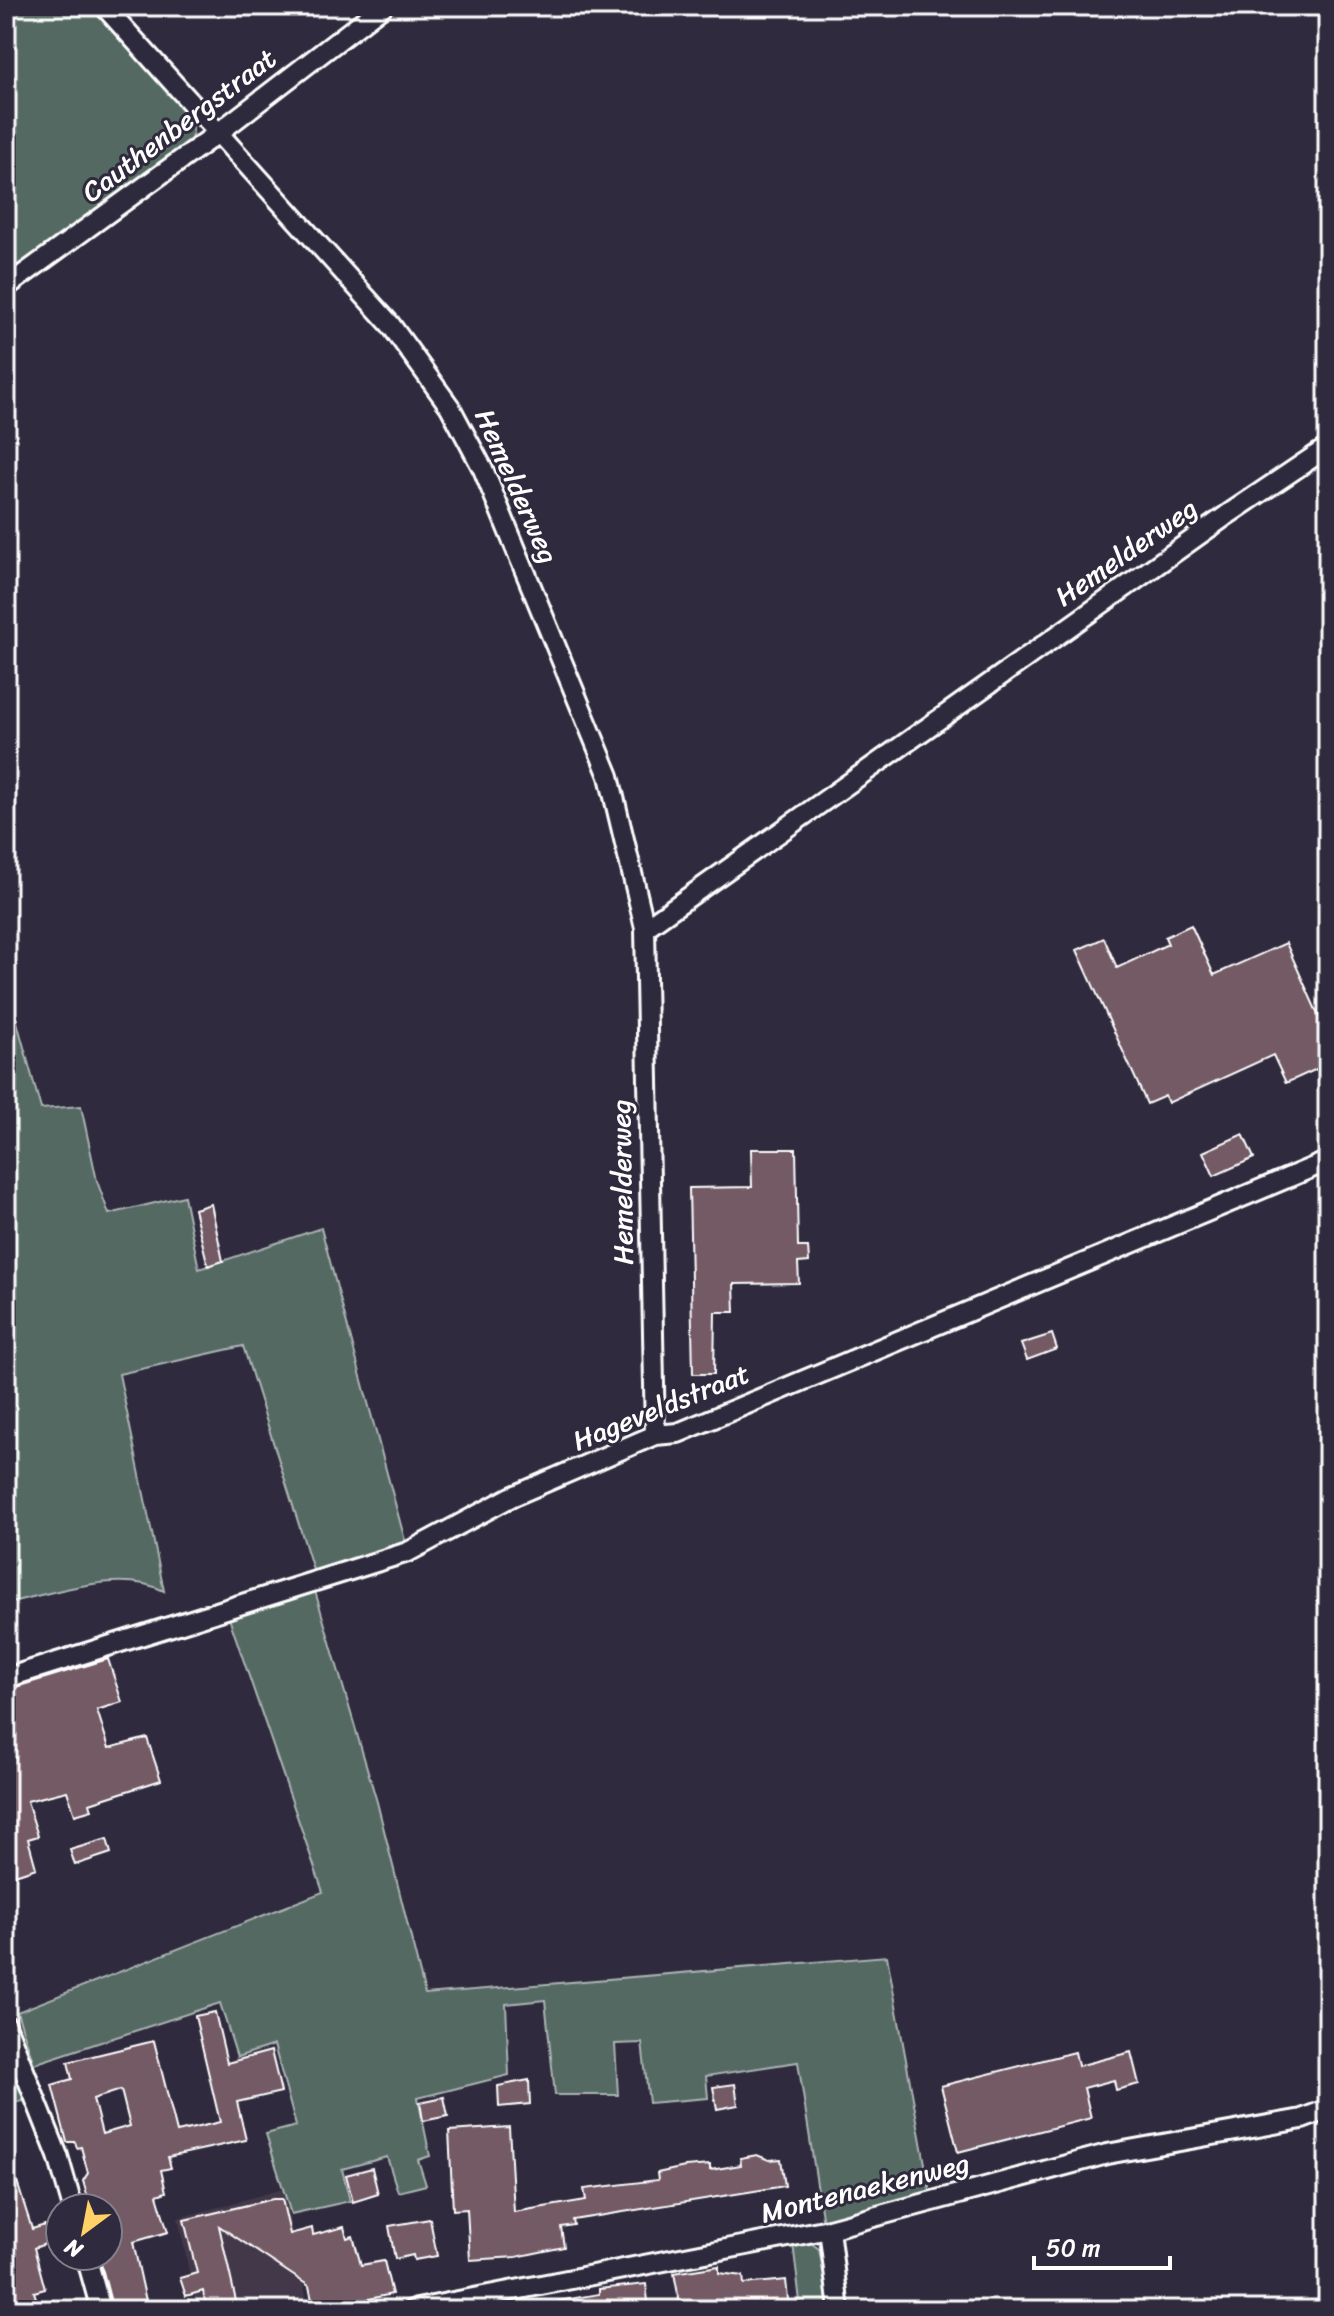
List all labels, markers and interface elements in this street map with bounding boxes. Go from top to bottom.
street label: Cauthenbergstraat [71,35,287,215]
street label: Hemelderweg [461,400,573,572]
street label: Hemelderweg [1044,484,1208,620]
street label: Hemelderweg [596,1099,648,1265]
street label: Hageveldstraat [565,1349,757,1465]
street label: Montenaekenweg [755,2138,975,2238]
north arrow [44,2192,124,2272]
scale bar [1034,2220,1170,2270]
text: 50 m [1046,2227,1101,2269]
text: N [56,2228,91,2270]

